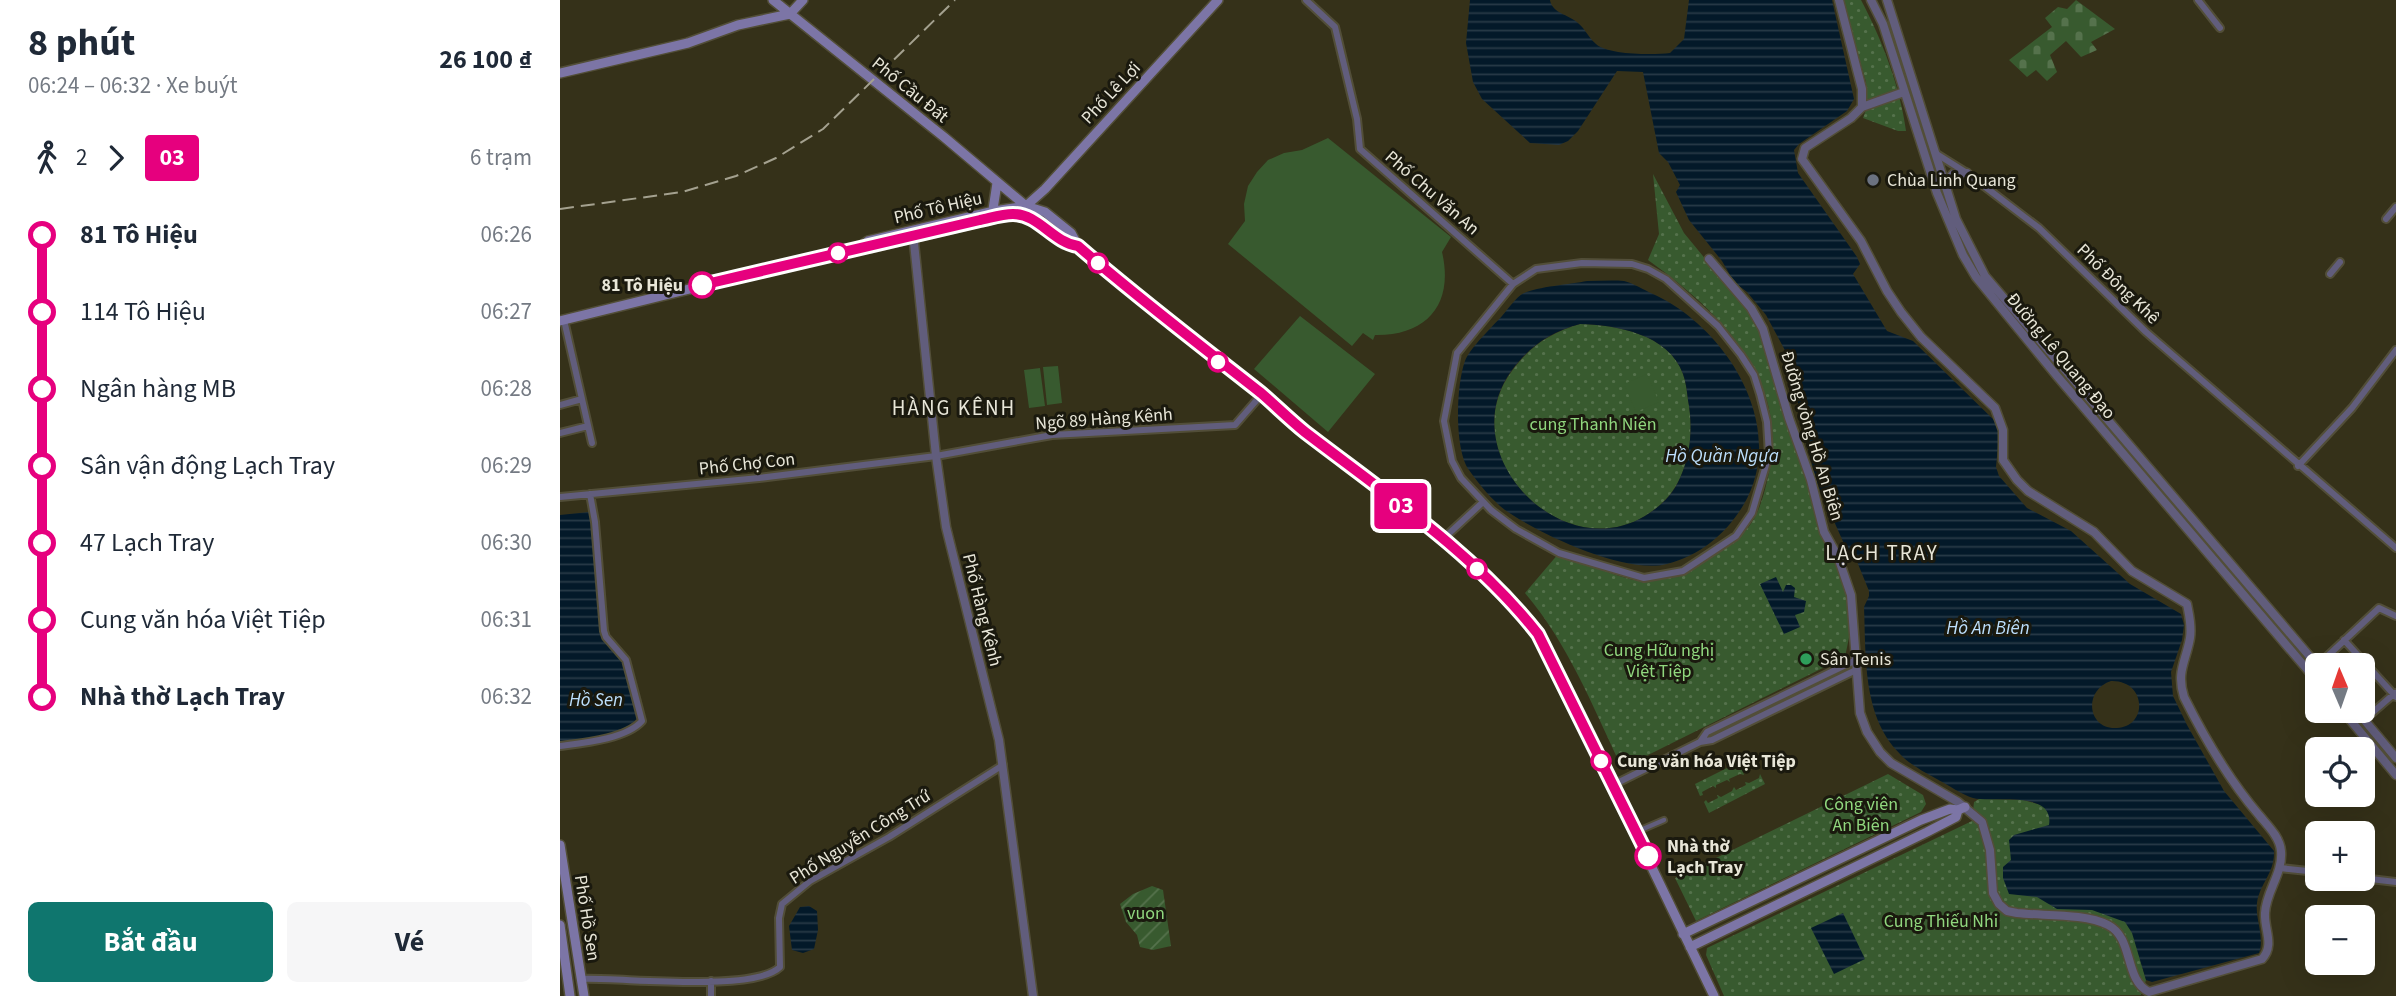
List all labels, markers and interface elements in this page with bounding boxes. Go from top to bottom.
text: 8 phút [28,16,135,70]
text: 26 100 ₫ [439,41,532,78]
street label: Phố Cầu Đất [866,51,954,129]
street label: Phố Lê Lợi [1076,56,1146,130]
text: 06:24 – 06:32 · Xe buýt [28,69,237,102]
icon: walk [28,139,66,177]
icon: forward [97,139,135,177]
text: 03 [159,140,185,175]
text: 2 [76,141,87,174]
text: 6 trạm [470,141,532,174]
street label: Phố Chu Văn An [1379,145,1485,241]
place label: Chùa Linh Quang [1887,168,2016,193]
marker: Chùa Linh Quang [1865,172,1881,188]
street label: Phố Tô Hiệu [891,186,985,230]
text: 81 Tô Hiệu [80,216,198,253]
text: 06:26 [481,218,532,251]
street label: Phố Đông Khê [2071,238,2165,330]
unlabelled marker [828,243,848,263]
unlabelled marker [1088,253,1108,273]
marker: 81 Tô Hiệu [689,272,715,298]
place label: 81 Tô Hiệu [602,273,683,298]
street label: Đường Lê Quang Đạo [2001,287,2121,425]
text: 114 Tô Hiệu [80,293,206,330]
text: 06:27 [481,295,532,328]
street label: Đường vòng Hồ An Biên [1774,348,1850,524]
unlabelled marker [1208,352,1228,372]
text: Ngân hàng MB [80,370,236,407]
text: 06:28 [481,372,532,405]
district label: HÀNG KÊNH [892,393,1016,423]
street label: Ngõ 89 Hàng Kênh [1035,402,1173,436]
park label: cung Thanh Niên [1529,412,1657,437]
water label: Hồ Quần Ngựa [1665,443,1779,470]
text: Sân vận động Lạch Tray [80,447,335,484]
street label: Phố Chợ Con [698,447,796,481]
text: 06:29 [481,449,532,482]
line badge: 03 [1370,483,1432,529]
text: 03 [1388,488,1414,523]
text: 47 Lạch Tray [80,524,214,561]
text: 06:30 [481,526,532,559]
district label: LẠCH TRAY [1825,538,1939,568]
street label: Phố Hàng Kênh [956,551,1008,669]
unlabelled marker [1467,559,1487,579]
text: Cung văn hóa Việt Tiệp [80,601,326,638]
text: 06:31 [481,603,532,636]
water label: Hồ An Biên [1946,615,2030,642]
park label: Cung Hữu nghị Việt Tiệp [1604,638,1714,684]
place label: Sân Tenis [1820,647,1891,672]
marker: Sân Tenis [1798,651,1814,667]
north arrow [2305,653,2375,723]
map controls [2305,653,2375,975]
text: Nhà thờ Lạch Tray [80,678,285,715]
text: 06:32 [481,680,532,713]
water label: Hồ Sen [569,687,623,714]
button: locate [2305,737,2375,807]
place label: Cung văn hóa Việt Tiệp [1617,749,1796,774]
marker: Cung văn hóa Việt Tiệp [1591,751,1611,771]
street label: Phố Nguyễn Công Trứ [785,783,936,891]
park label: Công viên An Biên [1824,792,1898,838]
button: + [2305,821,2375,891]
place label: Nhà thờ Lạch Tray [1667,834,1744,880]
marker: Nhà thờ Lạch Tray [1635,843,1661,869]
street label: Phố Hồ Sen [568,873,606,963]
park label: vuon [1127,901,1165,926]
button: Bắt đầu [28,902,273,982]
button: Vé [287,902,532,982]
button: − [2305,905,2375,975]
park label: Cung Thiếu Nhi [1884,909,1998,934]

